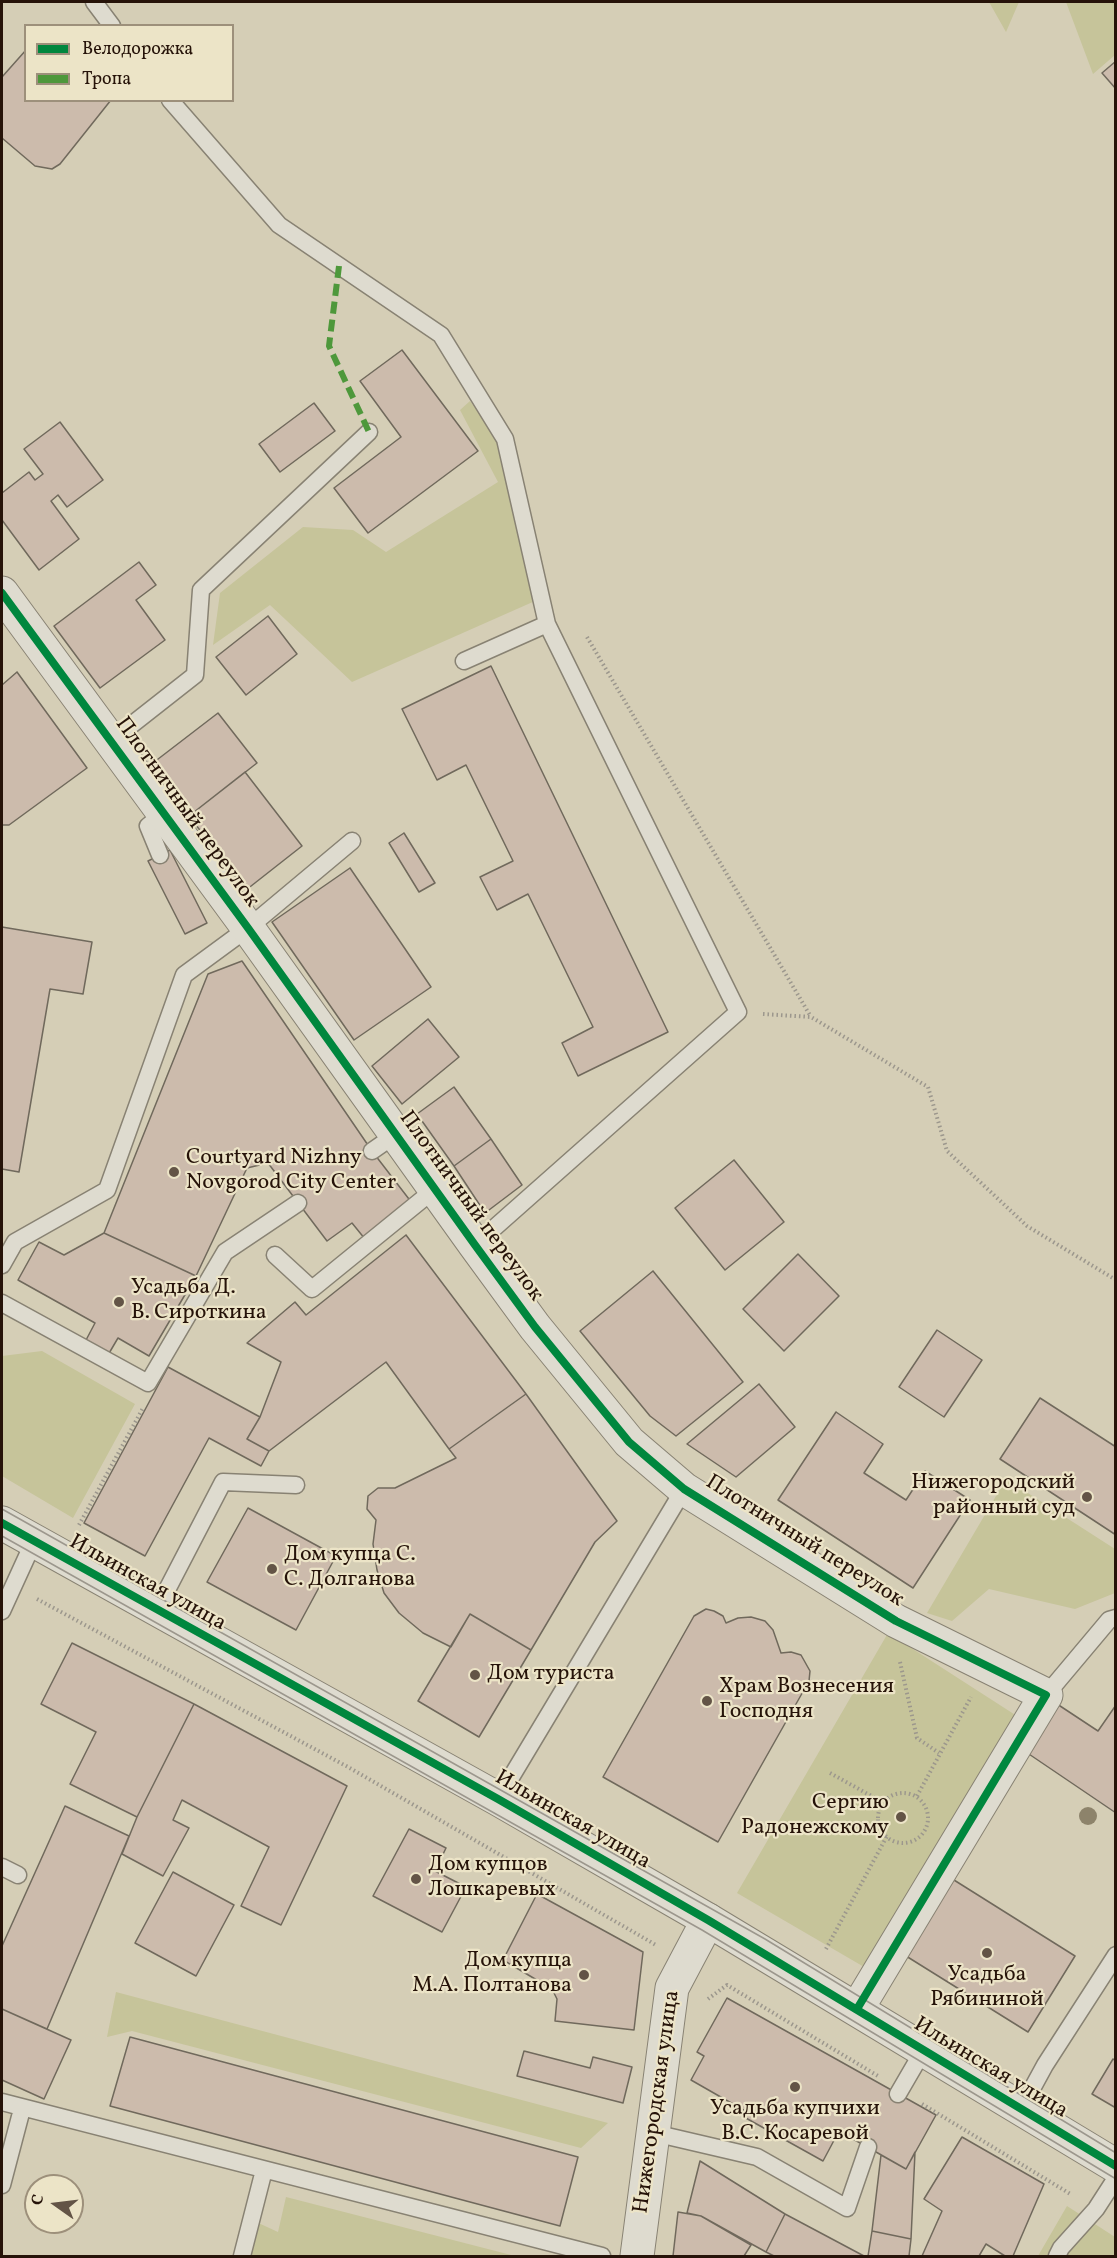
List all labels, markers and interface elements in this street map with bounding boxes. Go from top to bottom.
legend [24,24,234,102]
text: Велодорожка [82,37,193,62]
text: Тропа [82,67,131,92]
street label: Плотничный переулок [108,713,264,913]
street label: Плотничный переулок [392,1107,548,1307]
place label: Courtyard Nizhny Novgorod City Center [186,1146,396,1198]
marker: Courtyard Nizhny Novgorod City Center [167,1165,181,1179]
place label: Усадьба Д. В. Сироткина [131,1276,267,1328]
marker: Усадьба Д. В. Сироткина [112,1295,126,1309]
street label: Плотничный переулок [700,1470,908,1614]
place label: Нижегородский районный суд [911,1471,1075,1522]
marker: Нижегородский районный суд [1080,1490,1094,1504]
street label: Ильинская улица [64,1530,230,1638]
place label: Дом купца С. С. Долганова [284,1543,416,1594]
marker: Дом купца С. С. Долганова [265,1562,279,1576]
place label: Дом туриста [487,1662,615,1688]
marker: Дом туриста [468,1668,482,1682]
place label: Храм Вознесения Господня [719,1675,894,1726]
marker: Храм Вознесения Господня [700,1694,714,1708]
street label: Ильинская улица [489,1766,655,1876]
place label: Сергию Радонежскому [741,1791,889,1843]
marker: Сергию Радонежскому [894,1810,908,1824]
place label: Дом купцов Лошкаревых [428,1853,556,1904]
marker: Дом купцов Лошкаревых [409,1872,423,1886]
marker: Усадьба Рябининой [980,1946,994,1960]
place label: Дом купца М.А. Полтанова [412,1949,572,2000]
place label: Усадьба Рябининой [930,1963,1044,2014]
marker: Дом купца М.А. Полтанова [577,1968,591,1982]
street label: Нижегородская улица [629,1989,687,2215]
street label: Ильинская улица [908,2012,1072,2126]
marker: Усадьба купчихи В.С. Косаревой [788,2080,802,2094]
place label: Усадьба купчихи В.С. Косаревой [710,2097,880,2148]
north arrow [24,2174,84,2234]
text: С [27,2192,50,2208]

